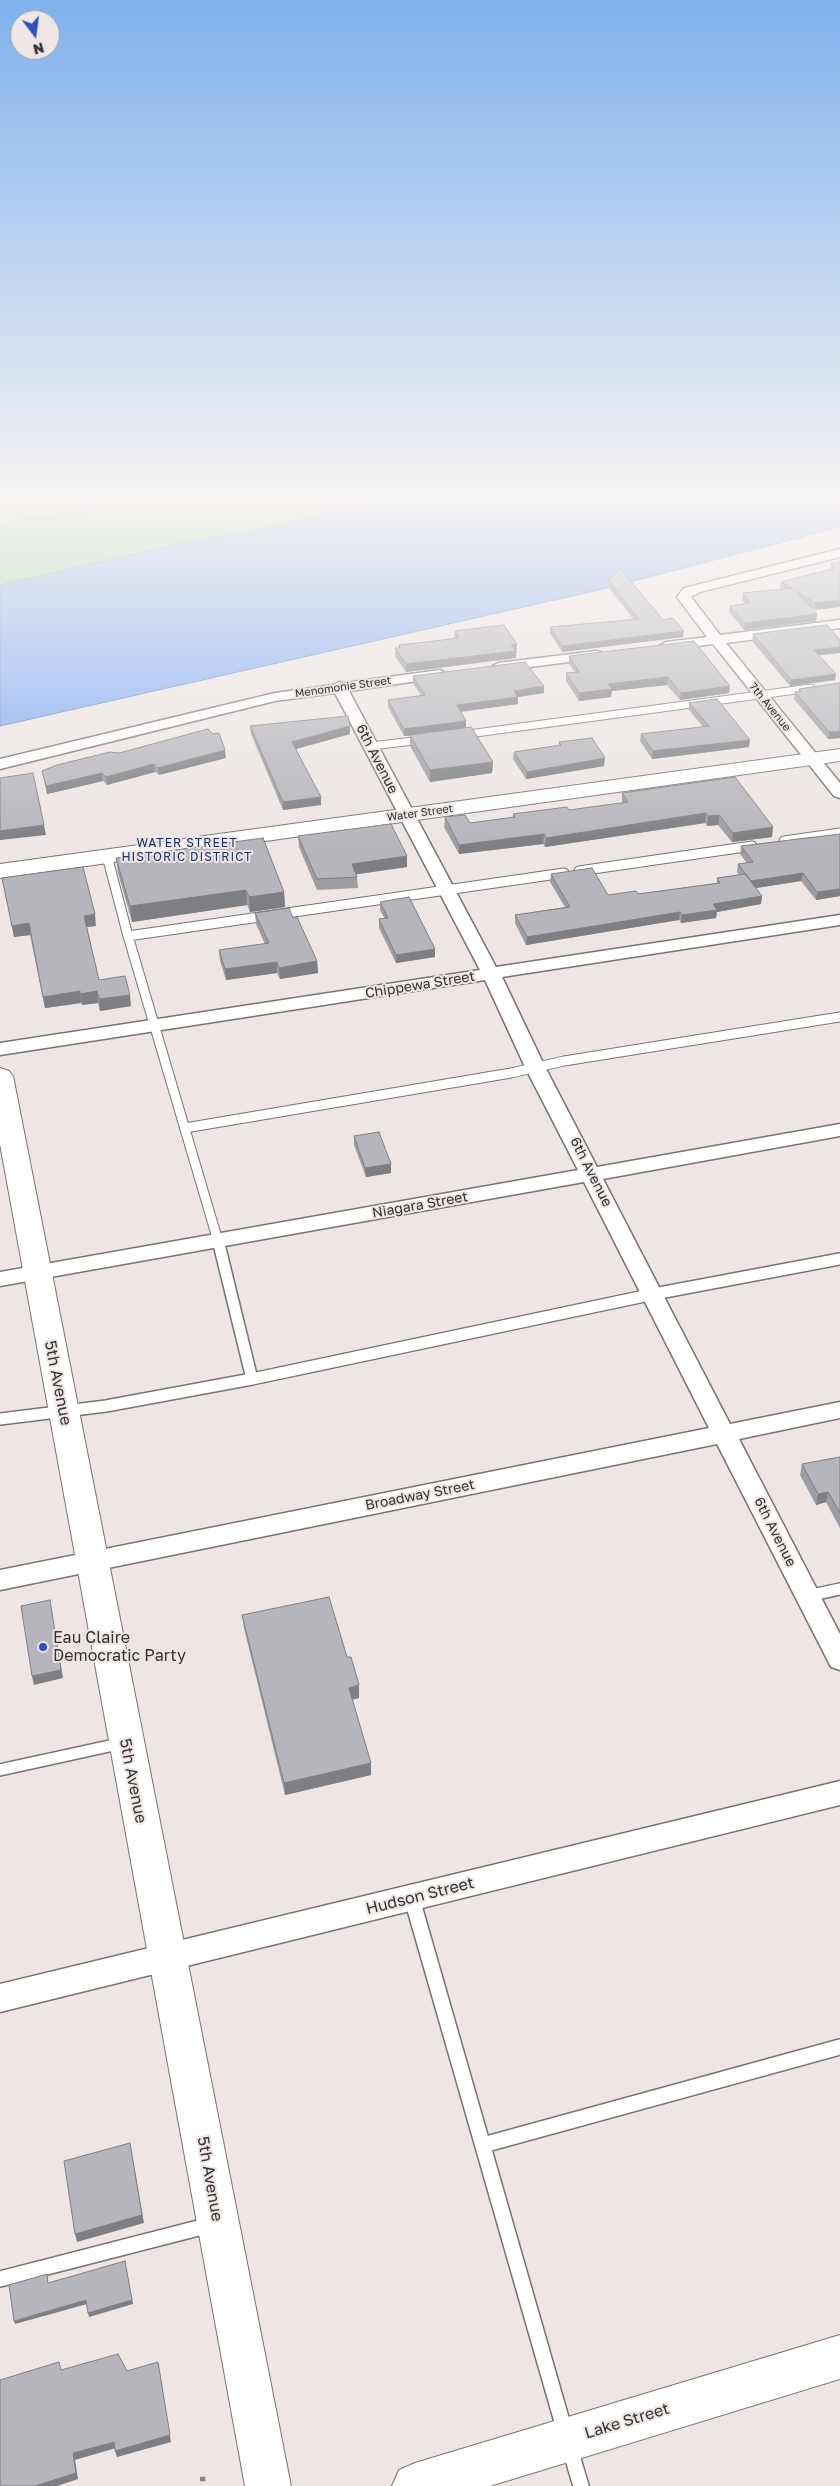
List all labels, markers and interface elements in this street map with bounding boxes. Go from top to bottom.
north arrow [10,10,60,60]
text: N [31,39,46,59]
street label: Menomonie Street [294,674,392,700]
street label: 7th Avenue [746,680,794,734]
street label: 6th Avenue [352,722,402,796]
street label: Water Street [386,802,454,824]
district label: WATER STREET HISTORIC DISTRICT [119,836,255,864]
street label: Chippewa Street [364,968,476,1002]
street label: 6th Avenue [566,1135,616,1209]
street label: Niagara Street [371,1188,469,1222]
street label: 5th Avenue [40,1339,76,1427]
street label: Broadway Street [364,1476,476,1514]
street label: 6th Avenue [750,1495,800,1569]
place label: Eau Claire Democratic Party [53,1628,186,1666]
marker: Eau Claire Democratic Party [37,1641,49,1653]
street label: 5th Avenue [115,1737,151,1825]
street label: Hudson Street [364,1873,476,1919]
street label: 5th Avenue [193,2135,227,2223]
street label: Lake Street [582,2399,672,2443]

